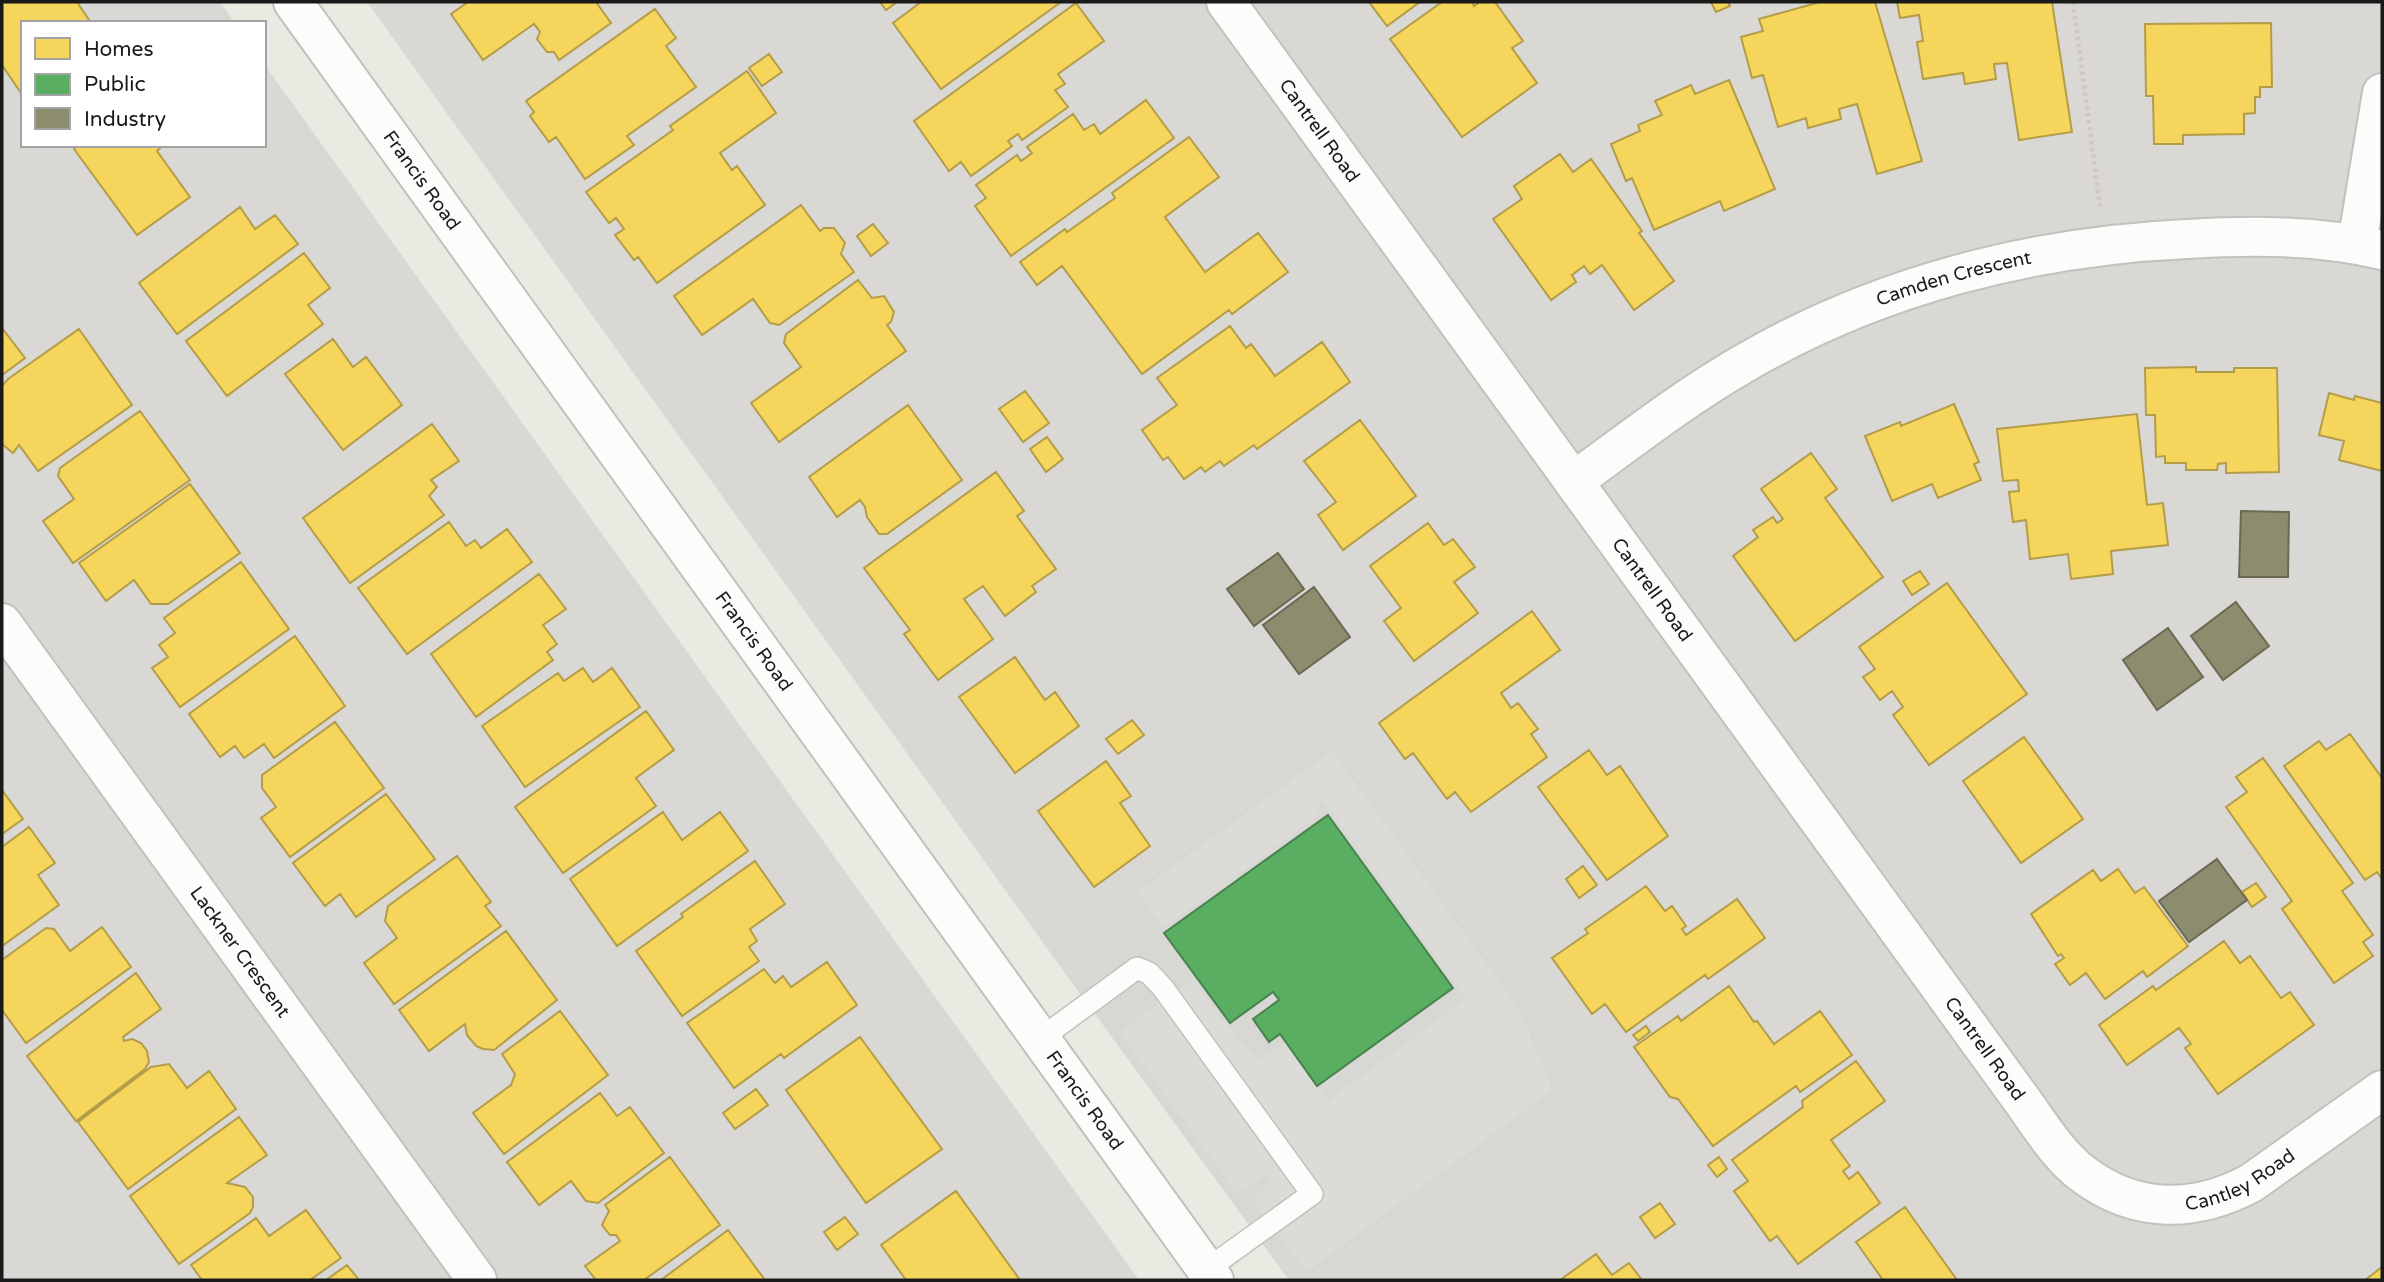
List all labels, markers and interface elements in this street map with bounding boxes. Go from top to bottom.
legend [21,21,266,147]
text: Homes [84,37,154,62]
text: Public [84,72,146,97]
street label: Cantrell Road [1274,75,1364,187]
text: Industry [84,107,166,132]
street label: Francis Road [378,126,465,235]
street label: Camden Crescent [1873,247,2033,311]
street label: Cantrell Road [1607,534,1697,646]
street label: Francis Road [710,587,797,695]
street label: Lackner Crescent [185,882,295,1022]
street label: Cantrell Road [1940,993,2030,1105]
street label: Francis Road [1041,1046,1128,1154]
street label: Cantley Road [2184,1144,2299,1215]

